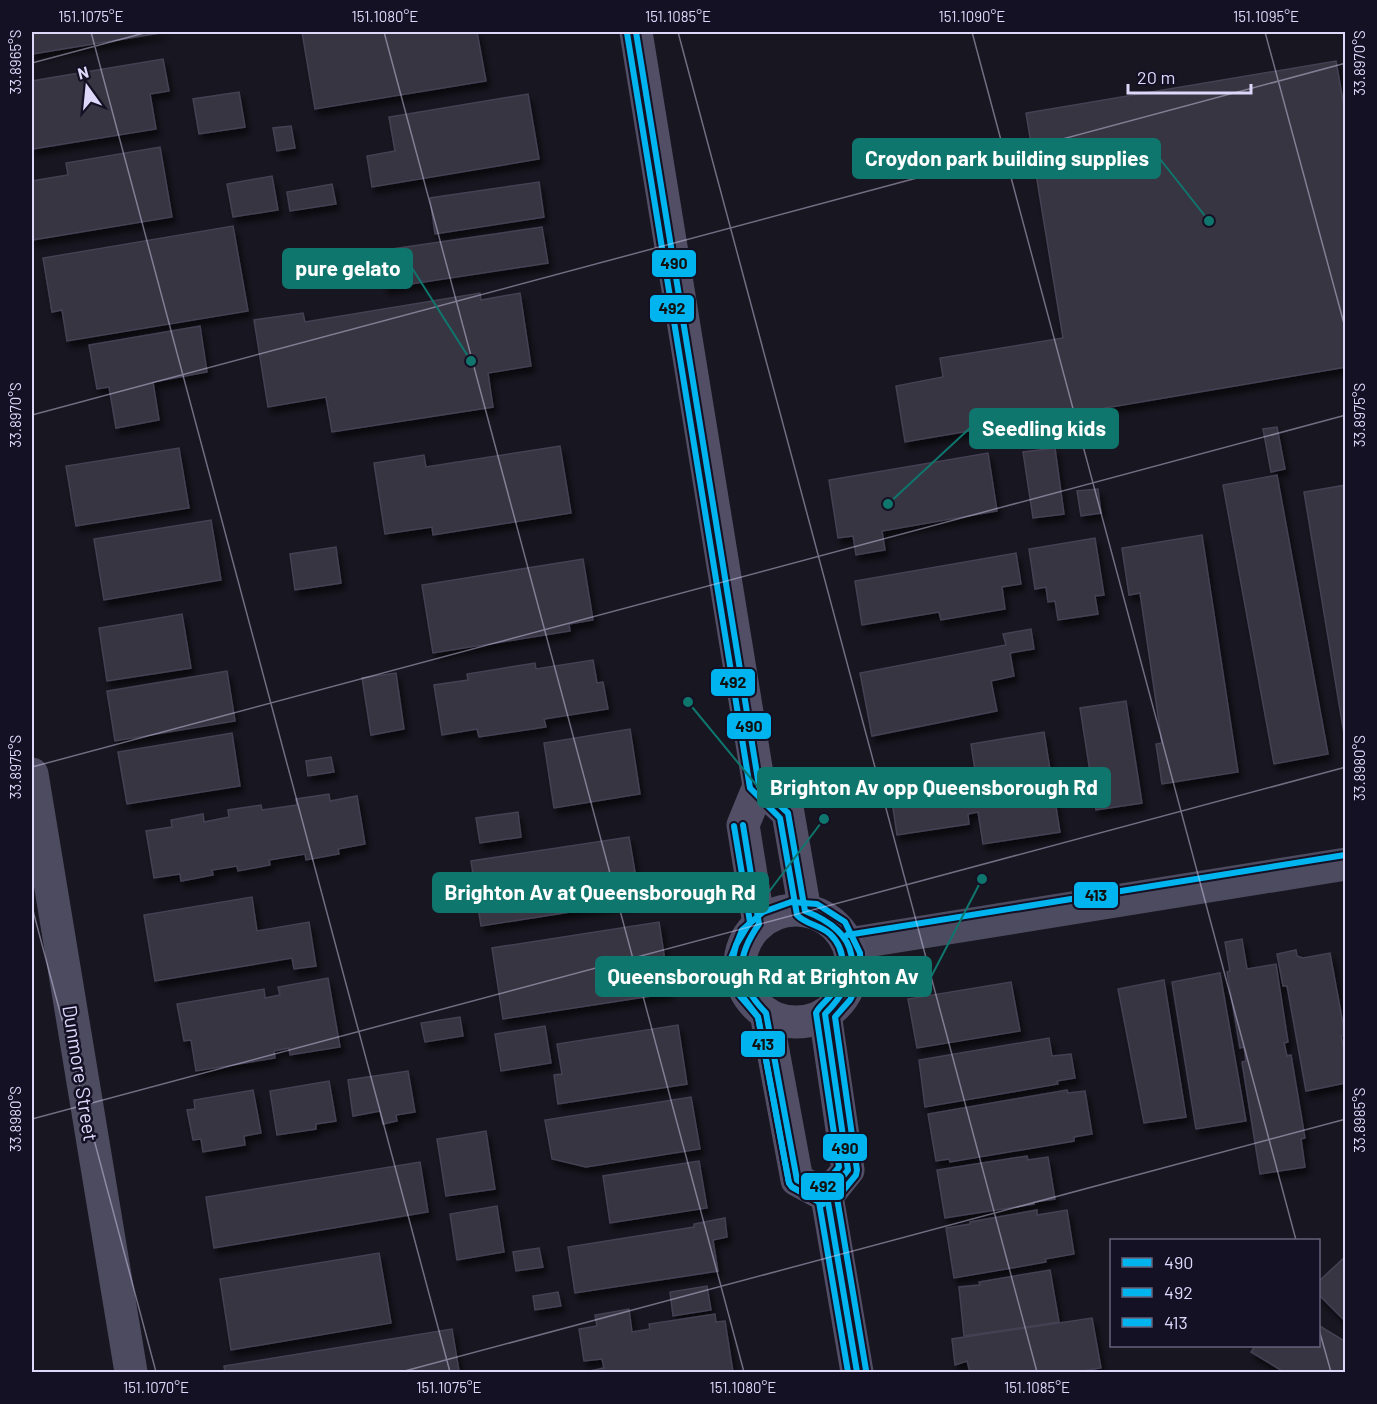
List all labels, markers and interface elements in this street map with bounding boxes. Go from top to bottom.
text: 151.1075°E [58,7,124,25]
text: 151.1080°E [352,7,418,25]
text: 151.1085°E [645,7,711,25]
text: 151.1090°E [939,7,1005,25]
text: 151.1095°E [1233,7,1299,25]
text: 33.8965°S [6,29,24,95]
text: 33.8970°S [1350,30,1368,96]
north arrow [57,57,117,117]
scale bar [1128,57,1251,95]
text: N [75,61,91,83]
text: 20 m [1137,66,1175,88]
callout: Croydon park building supplies [853,139,1160,178]
text: Croydon park building supplies [865,145,1149,170]
callout: pure gelato [283,249,412,288]
line badge: 490 [651,249,697,278]
text: 490 [660,253,688,272]
text: pure gelato [295,255,401,280]
line badge: 492 [649,294,695,323]
text: 492 [658,298,686,317]
text: 33.8970°S [6,382,24,448]
text: 33.8975°S [1350,383,1368,447]
callout: Seedling kids [970,409,1118,448]
text: Seedling kids [982,415,1106,440]
line badge: 492 [710,668,756,697]
text: 492 [719,672,747,691]
line badge: 490 [726,712,772,740]
text: 490 [735,716,763,735]
text: 33.8975°S [6,735,24,799]
text: 33.8980°S [1350,735,1368,801]
callout: Brighton Av opp Queensborough Rd [758,768,1110,807]
text: Brighton Av opp Queensborough Rd [770,774,1098,799]
callout: Brighton Av at Queensborough Rd [433,873,768,912]
text: Brighton Av at Queensborough Rd [444,879,756,904]
line badge: 413 [1073,881,1119,909]
text: 413 [1085,885,1107,904]
callout: Queensborough Rd at Brighton Av [596,957,931,996]
text: Queensborough Rd at Brighton Av [607,963,919,988]
street label: Dunmore Street [58,1003,104,1143]
line badge: 413 [740,1030,786,1058]
text: 413 [752,1034,774,1053]
text: 33.8980°S [6,1086,24,1152]
text: 33.8985°S [1350,1087,1368,1153]
line badge: 490 [822,1133,868,1162]
text: 490 [831,1138,859,1157]
line badge: 492 [800,1172,845,1201]
text: 492 [809,1176,837,1195]
legend [1110,1239,1320,1347]
text: 490 [1164,1251,1193,1273]
text: 492 [1164,1281,1193,1303]
text: 413 [1164,1311,1188,1333]
text: 151.1070°E [123,1378,189,1396]
text: 151.1075°E [416,1378,482,1396]
text: 151.1080°E [710,1378,776,1396]
text: 151.1085°E [1004,1378,1070,1396]

